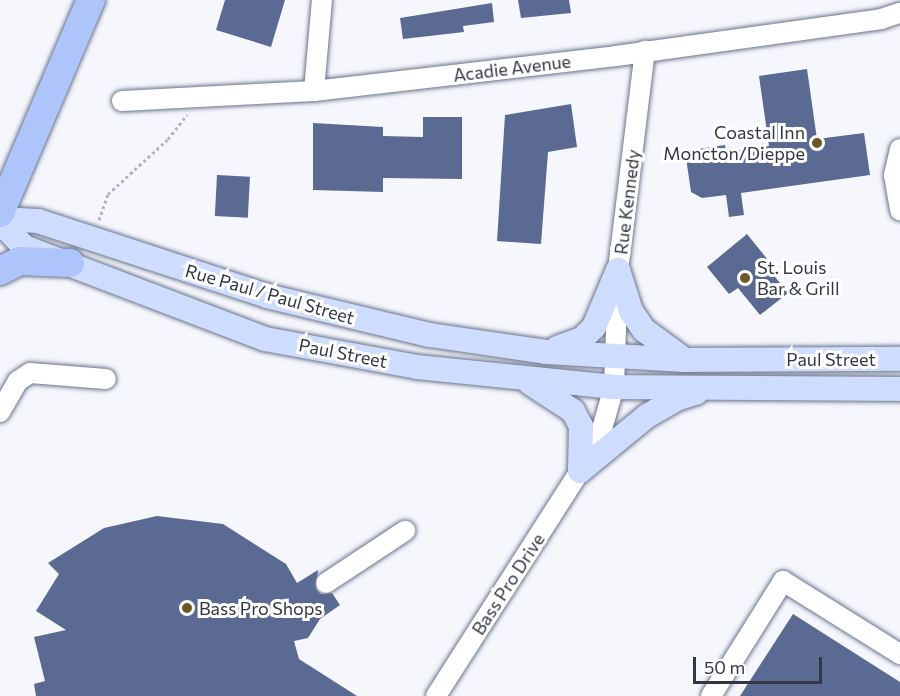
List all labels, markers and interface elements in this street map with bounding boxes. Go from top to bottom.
street label: Acadie Avenue [452,50,572,86]
place label: Coastal Inn Moncton/Dieppe [663,122,805,164]
marker: Coastal Inn Moncton/Dieppe [810,136,824,150]
street label: Rue Kennedy [610,148,644,256]
place label: St. Louis Bar & Grill [757,257,839,300]
street label: Rue Paul / Paul Street [183,260,357,328]
marker: St. Louis Bar & Grill [738,271,752,285]
street label: Paul Street [297,334,389,372]
street label: Paul Street [786,348,876,370]
street label: Bass Pro Drive [467,529,549,639]
place label: Bass Pro Shops [199,597,322,619]
marker: Bass Pro Shops [180,601,194,615]
scale bar [696,645,825,683]
text: 50 m [704,656,745,678]

